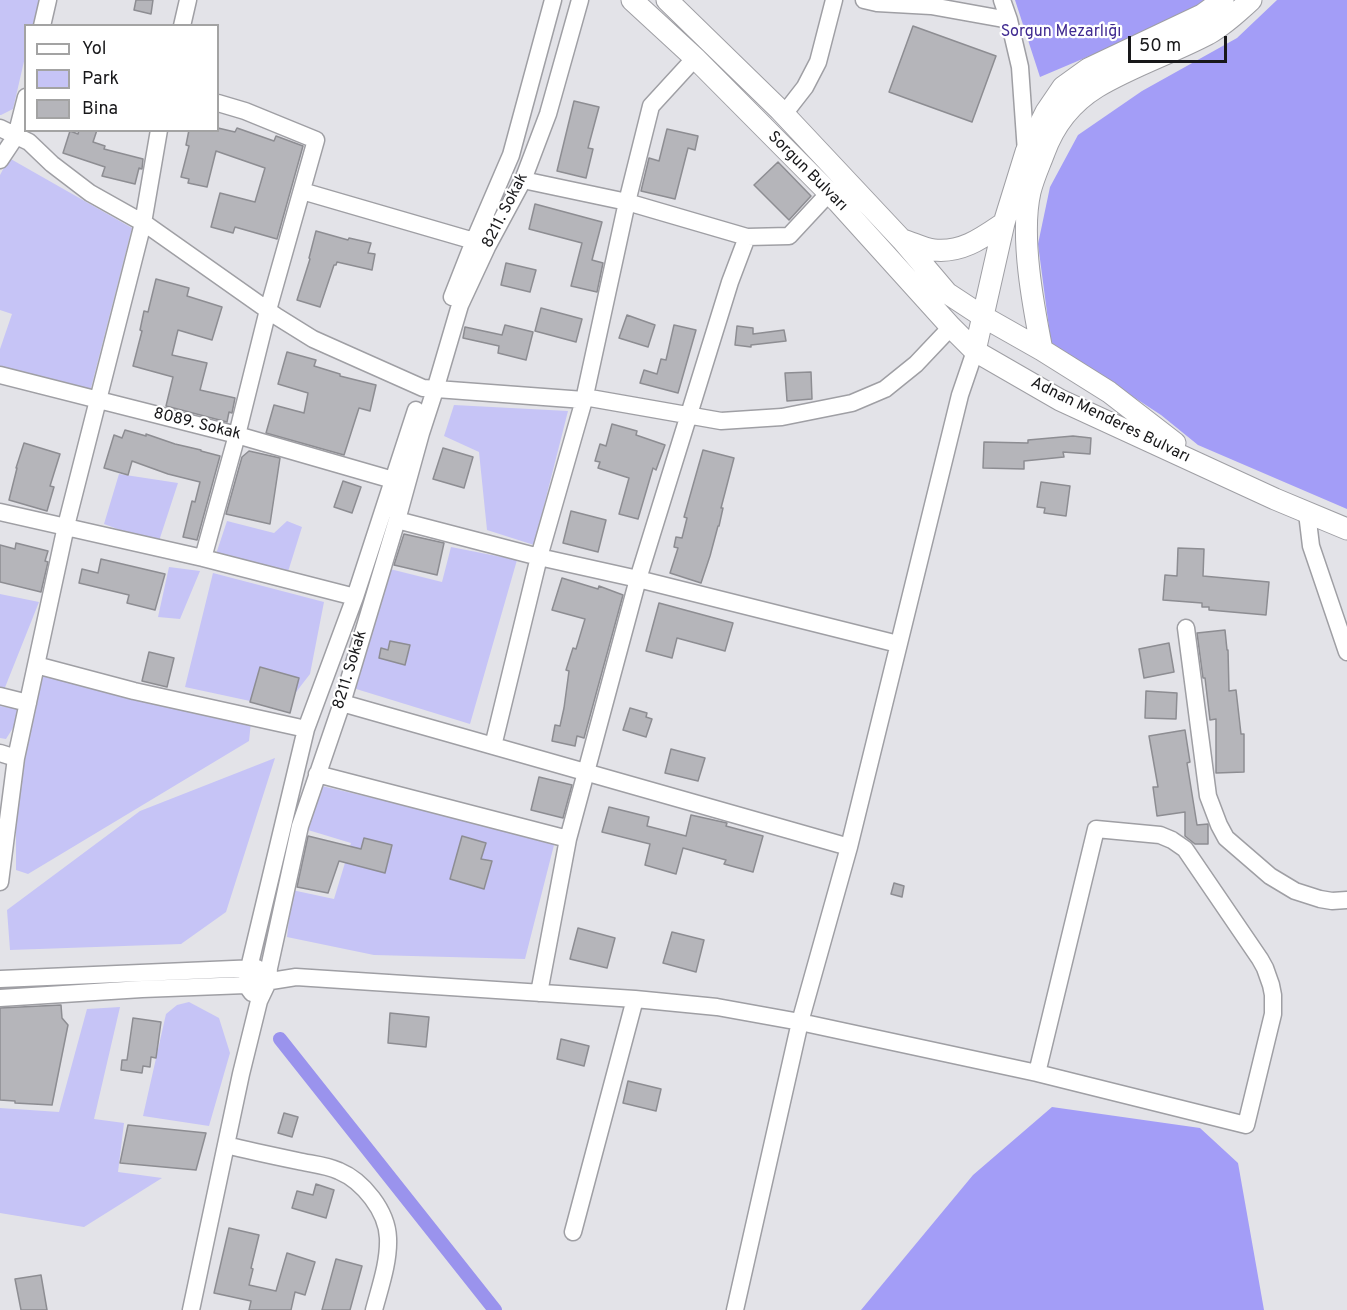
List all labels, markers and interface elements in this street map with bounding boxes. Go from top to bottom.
park label: Sorgun Mezarlığı [1001,23,1121,43]
legend [24,24,219,132]
scale bar [1131,24,1230,62]
text: 50 m [1139,35,1181,58]
text: Yol [82,38,107,61]
text: Park [82,68,119,91]
text: Bina [82,98,118,121]
street label: Sorgun Bulvarı [763,128,851,216]
street label: 8211. Sokak [479,170,533,252]
street label: Adnan Menderes Bulvarı [1027,374,1193,468]
street label: 8089. Sokak [151,405,243,445]
street label: 8211. Sokak [330,628,372,712]

